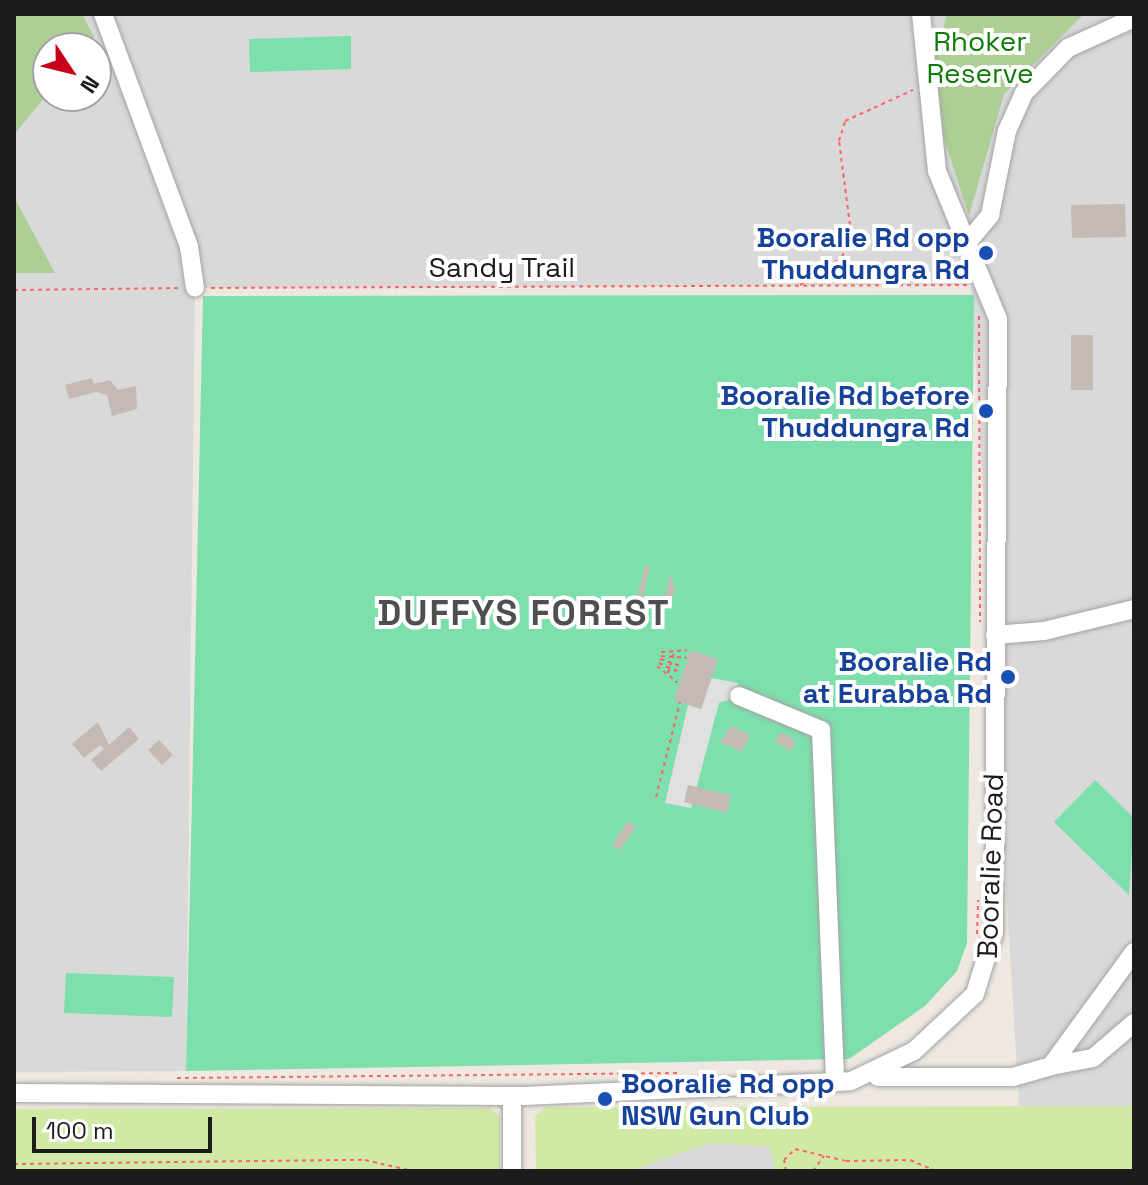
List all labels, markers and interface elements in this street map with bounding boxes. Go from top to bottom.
park label: Rhoker Reserve [926,24,1034,90]
north arrow [32,32,112,112]
text: N [74,71,106,99]
place label: Booralie Rd opp Thuddungra Rd [757,220,970,286]
marker: Booralie Rd opp Thuddungra Rd [977,244,995,262]
street label: Sandy Trail [428,250,576,284]
place label: Booralie Rd before Thuddungra Rd [720,378,970,444]
marker: Booralie Rd before Thuddungra Rd [977,402,995,420]
district label: DUFFYS FOREST [377,592,671,636]
place label: Booralie Rd at Eurabba Rd [803,644,992,710]
marker: Booralie Rd at Eurabba Rd [999,668,1017,686]
street label: Booralie Road [970,773,1010,959]
place label: Booralie Rd opp NSW Gun Club [621,1066,834,1132]
marker: Booralie Rd opp NSW Gun Club [596,1090,614,1108]
scale bar [36,1101,216,1151]
text: 100 m [46,1115,114,1146]

